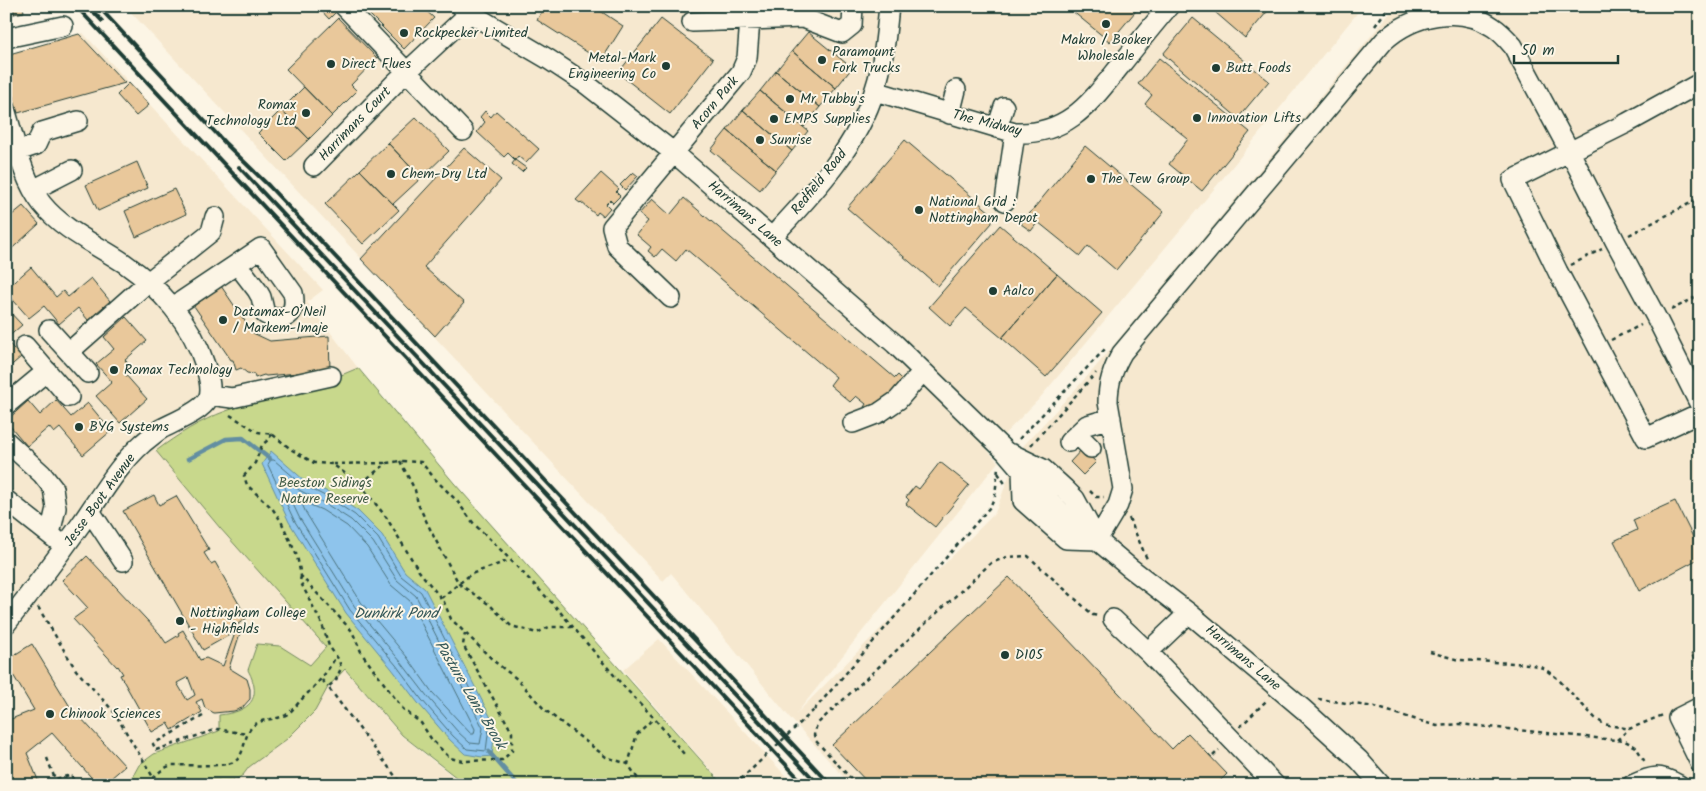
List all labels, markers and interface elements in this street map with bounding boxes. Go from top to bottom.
marker: Makro / Booker Wholesale [1100,18,1112,30]
place label: Rockpecker Limited [414,22,529,44]
marker: Rockpecker Limited [398,27,410,39]
place label: Makro / Booker Wholesale [1061,29,1153,67]
scale bar [1514,32,1617,64]
text: 50 m [1521,39,1555,63]
place label: Paramount Fork Trucks [832,41,900,79]
place label: Metal-Mark Engineering Co [568,47,656,85]
place label: Direct Flues [341,53,411,75]
marker: Paramount Fork Trucks [816,54,828,66]
place label: Butt Foods [1226,57,1291,79]
marker: Direct Flues [325,58,337,70]
marker: Metal-Mark Engineering Co [660,60,672,72]
marker: Butt Foods [1210,62,1222,74]
street label: Acorn Park [686,71,744,135]
street label: Harrimans Court [313,81,397,166]
place label: Mr Tubby's [800,88,865,110]
marker: Mr Tubby's [784,93,796,105]
place label: Romax Technology Ltd [206,94,297,132]
street label: The Midway [950,104,1024,142]
marker: Romax Technology Ltd [300,107,312,119]
place label: Innovation Lifts [1207,107,1301,129]
place label: EMPS Supplies [784,108,870,130]
marker: Innovation Lifts [1191,112,1203,124]
marker: EMPS Supplies [768,113,780,125]
place label: Sunrise [770,129,813,151]
marker: Sunrise [754,134,766,146]
street label: Redfield Road [786,143,853,220]
place label: Chem-Dry Ltd [401,163,488,185]
marker: Chem-Dry Ltd [385,168,397,180]
place label: The Tew Group [1101,168,1190,190]
marker: The Tew Group [1085,173,1097,185]
street label: Harrimans Lane [703,175,788,253]
place label: National Grid : Nottingham Depot [929,191,1038,229]
marker: National Grid : Nottingham Depot [913,204,925,216]
place label: Aalco [1003,280,1034,302]
marker: Aalco [987,285,999,297]
place label: Datamax-O’Neil / Markem-Imaje [233,301,329,339]
marker: Datamax-O’Neil / Markem-Imaje [217,314,229,326]
place label: Romax Technology [124,359,233,381]
marker: Romax Technology [108,364,120,376]
place label: BYG Systems [89,416,169,438]
marker: BYG Systems [73,421,85,433]
street label: Jesse Boot Avenue [59,448,142,551]
park label: Beeston Sidings Nature Reserve [278,472,372,510]
place label: Nottingham College - Highfields [190,602,306,640]
water label: Dunkirk Pond [354,602,441,626]
marker: Nottingham College - Highfields [174,615,186,627]
street label: Harrimans Lane [1200,620,1286,697]
water label: Pasture Lane Brook [428,636,513,756]
place label: D105 [1015,644,1044,666]
marker: D105 [999,649,1011,661]
place label: Chinook Sciences [60,703,161,725]
marker: Chinook Sciences [44,708,56,720]

